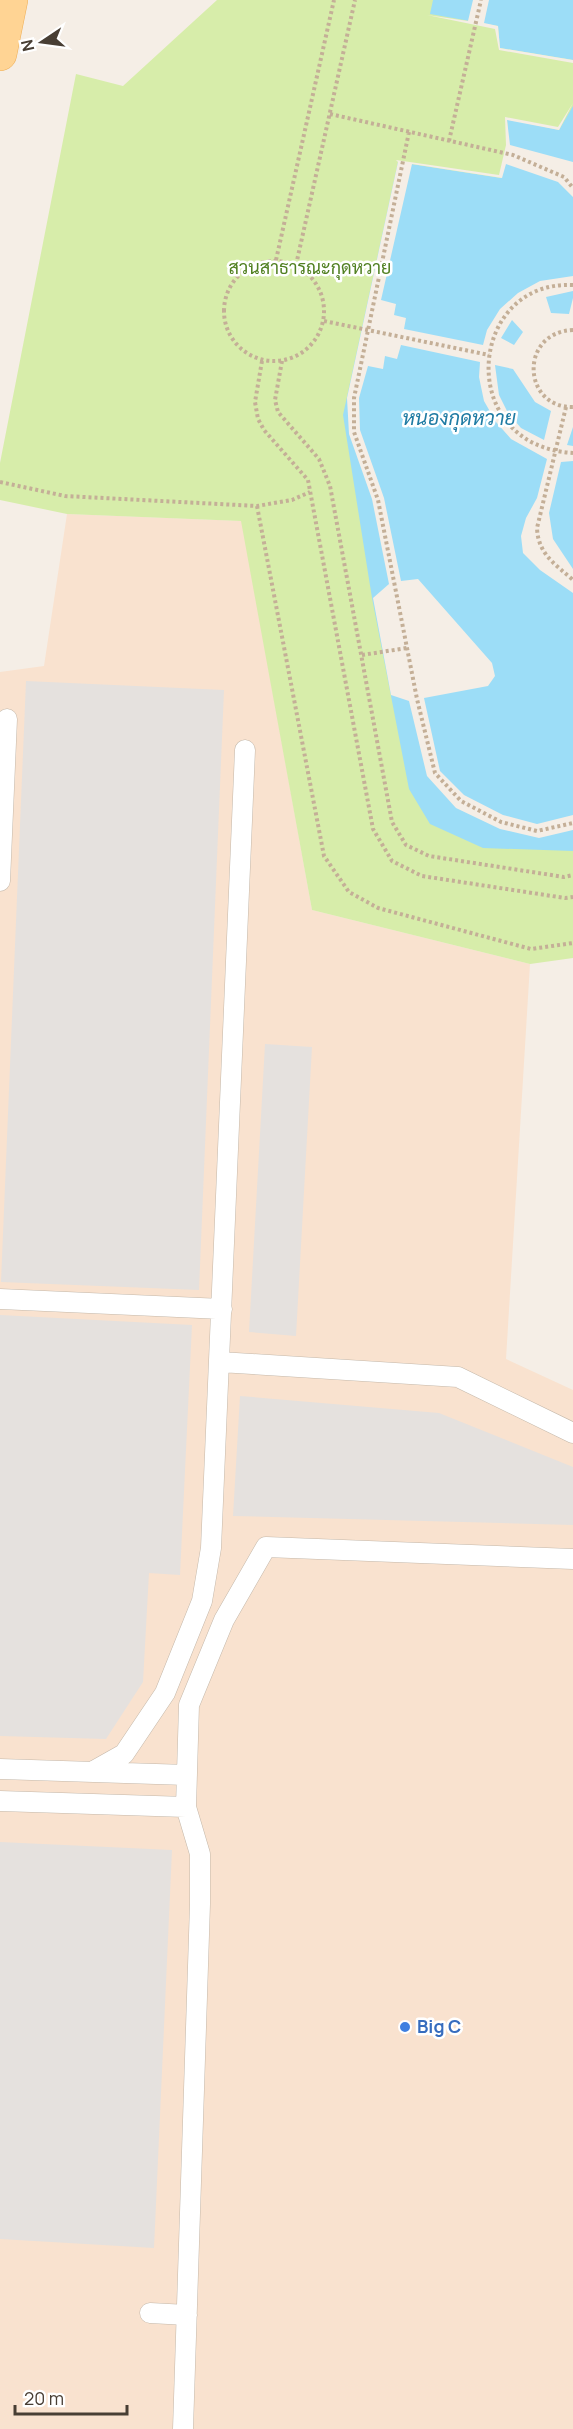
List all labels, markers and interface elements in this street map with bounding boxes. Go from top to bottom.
north arrow [12,12,72,72]
text: N [15,37,39,53]
park label: สวนสาธารณะกุดหวาย [229,255,391,280]
water label: หนองกุดหวาย [402,404,516,432]
place label: Big C [417,2014,461,2038]
marker: Big C [398,2020,412,2034]
scale bar [15,2378,128,2416]
text: 20 m [24,2386,64,2410]

